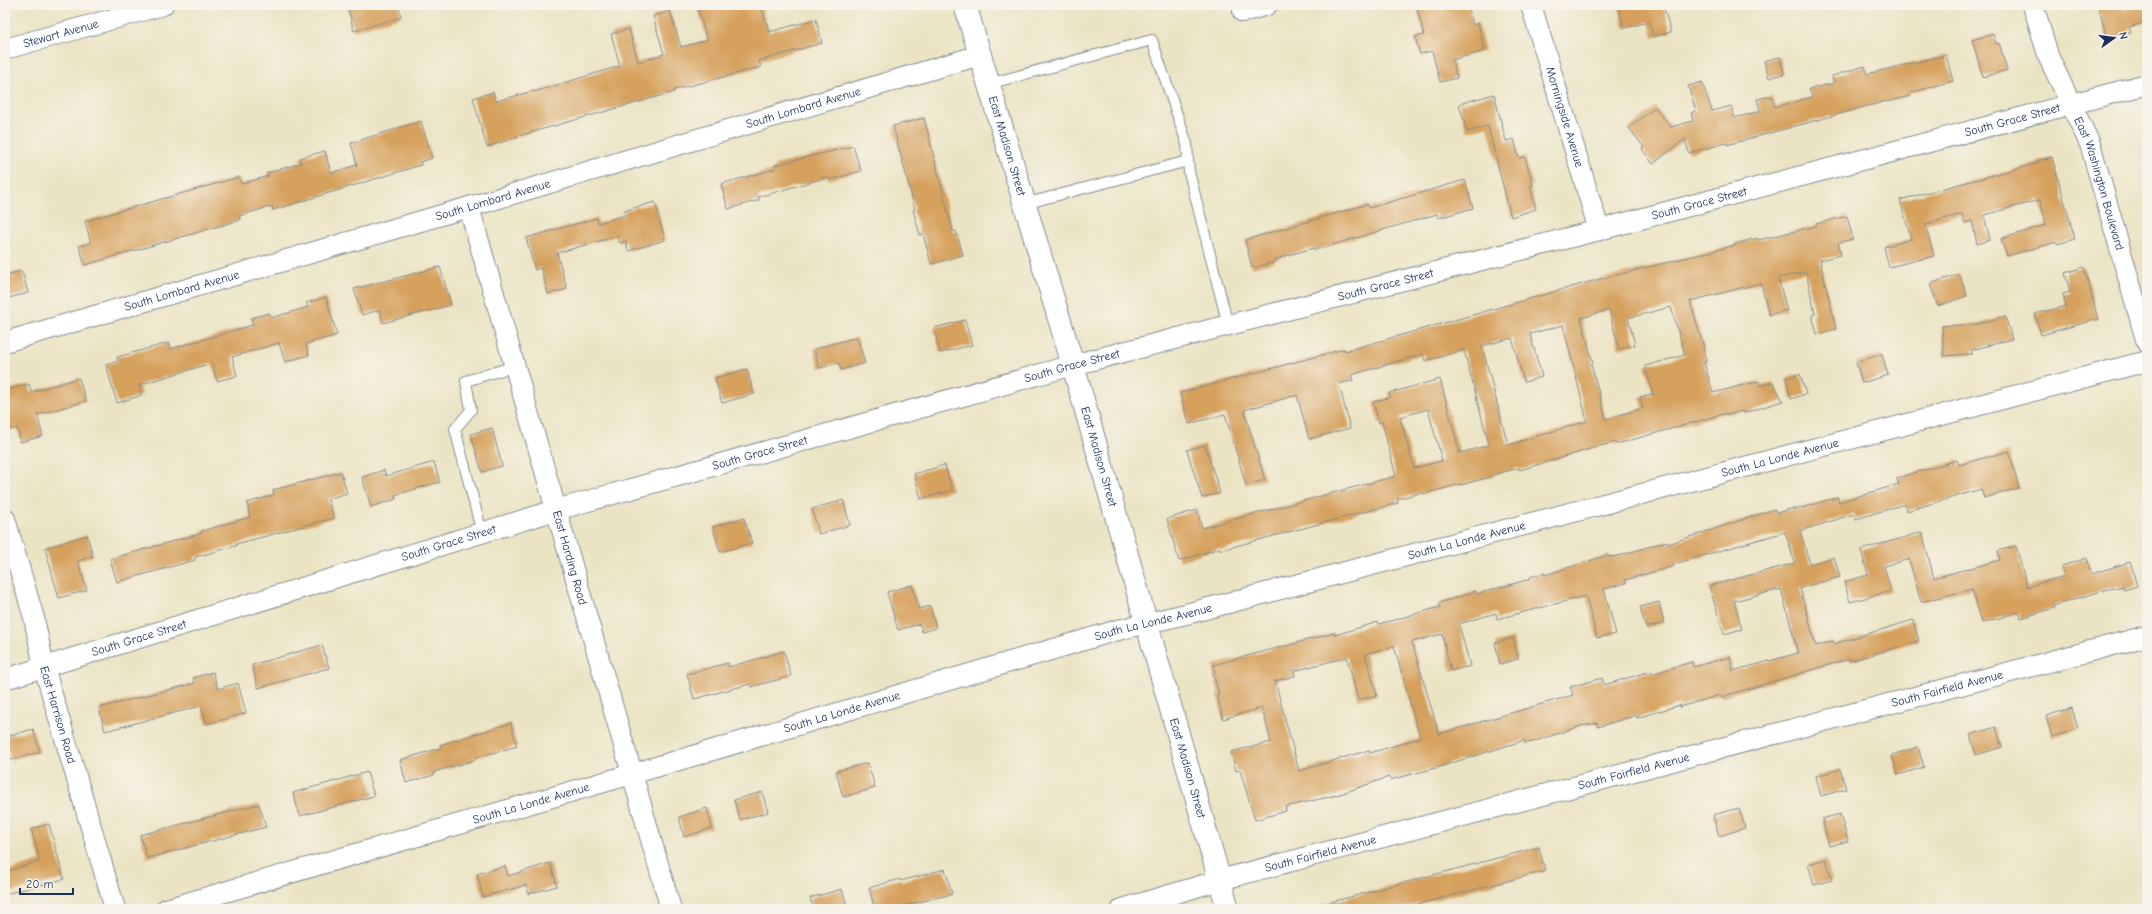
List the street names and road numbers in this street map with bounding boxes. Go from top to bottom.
street label: Stewart Avenue [22,16,100,51]
street label: Morningside Avenue [1543,65,1587,169]
street label: South Lombard Avenue [744,84,862,131]
street label: East Madison Street [986,94,1029,198]
street label: South Grace Street [1963,100,2062,139]
street label: East Washington Boulevard [2071,115,2127,252]
street label: South Lombard Avenue [434,176,552,223]
street label: South Grace Street [1650,184,1749,223]
street label: South Grace Street [1336,266,1435,304]
street label: South Lombard Avenue [123,267,241,314]
street label: South Grace Street [1023,346,1122,385]
street label: East Madison Street [1078,405,1120,509]
street label: South Grace Street [711,433,810,473]
street label: South La Londe Avenue [1720,436,1840,480]
street label: East Harding Road [550,509,590,606]
street label: South La Londe Avenue [1406,518,1527,562]
street label: South Grace Street [400,522,498,564]
street label: South La Londe Avenue [1093,600,1213,644]
street label: South Grace Street [90,617,188,659]
street label: East Harrison Road [37,664,79,765]
street label: South Fairfield Avenue [1890,667,2004,710]
street label: South La Londe Avenue [782,688,902,736]
street label: East Madison Street [1167,716,1209,820]
street label: South Fairfield Avenue [1576,750,1691,792]
street label: South La Londe Avenue [471,780,591,827]
street label: South Fairfield Avenue [1263,832,1378,875]

